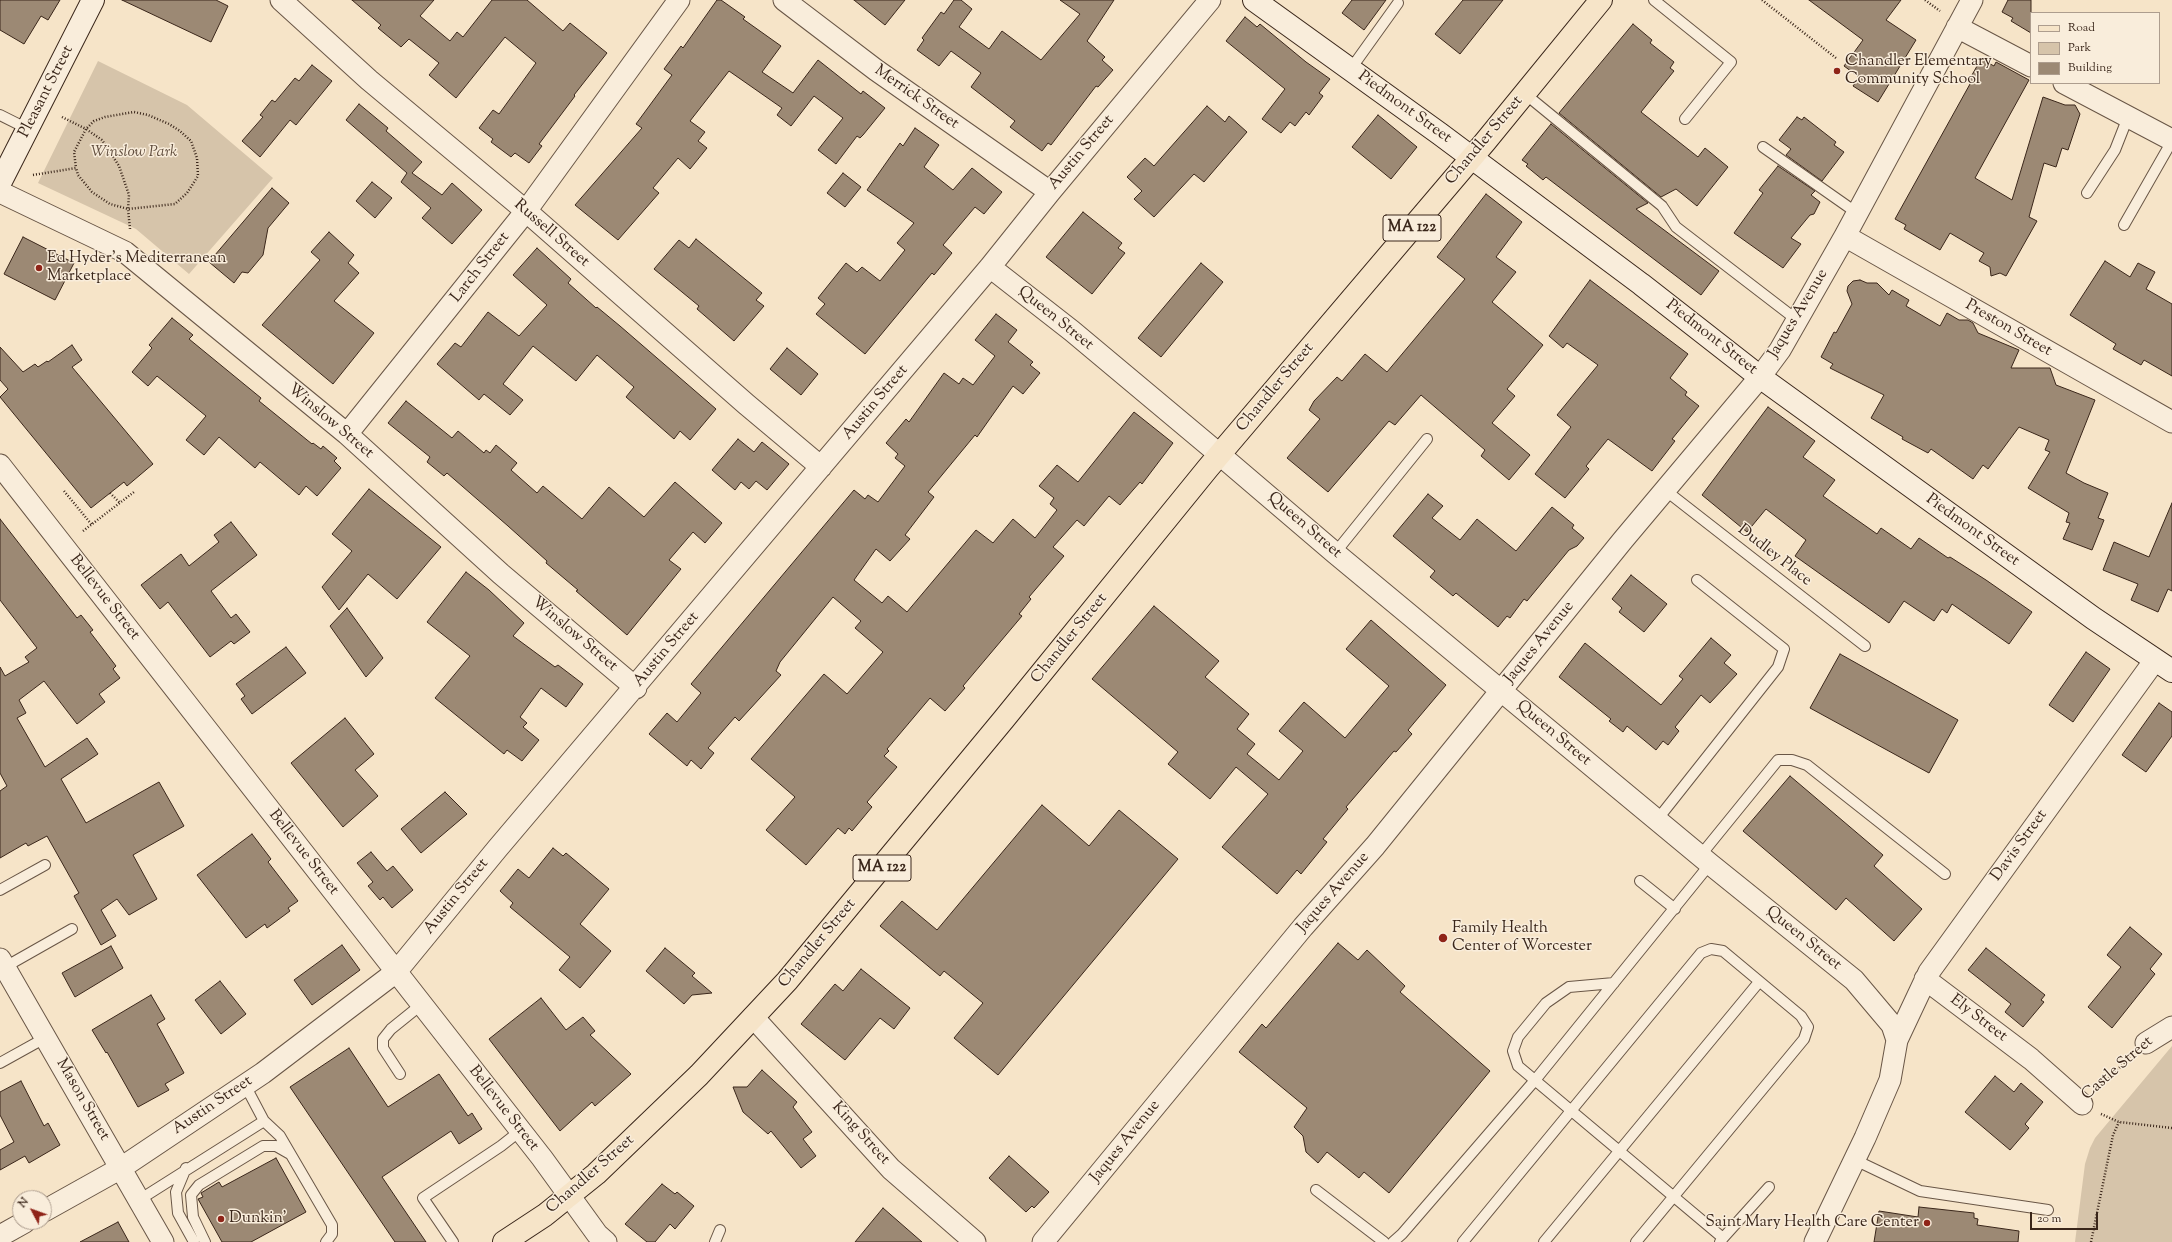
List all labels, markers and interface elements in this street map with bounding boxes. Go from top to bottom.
legend [2030,12,2160,84]
text: Road [2068,19,2095,37]
text: Park [2068,39,2091,57]
street label: Pleasant Street [15,43,79,141]
place label: Chandler Elementary Community School [1845,52,1992,90]
text: Building [2068,59,2112,77]
street label: Merrick Street [870,62,962,134]
marker: Chandler Elementary Community School [1832,66,1842,76]
street label: Piedmont Street [1353,68,1455,148]
street label: Chandler Street [1442,93,1528,189]
street label: Austin Street [1045,112,1119,194]
park label: Winslow Park [91,143,177,163]
street label: Russell Street [509,196,593,272]
road number: MA 122 [1383,215,1441,241]
street label: Larch Street [448,229,514,307]
place label: Ed Hyder's Mediterranean Marketplace [47,249,227,287]
marker: Ed Hyder's Mediterranean Marketplace [34,263,44,273]
street label: Jaques Avenue [1765,266,1833,362]
street label: Queen Street [1013,283,1097,355]
street label: Piedmont Street [1661,296,1761,380]
street label: Preston Street [1961,296,2055,362]
street label: Chandler Street [1233,340,1319,436]
street label: Austin Street [839,362,913,444]
street label: Winslow Street [283,380,377,464]
street label: Queen Street [1263,489,1345,563]
street label: Piedmont Street [1921,491,2023,571]
street label: Dudley Place [1733,521,1815,591]
street label: Bellevue Street [65,551,143,645]
street label: Chandler Street [1028,590,1112,688]
street label: Winslow Street [527,593,621,677]
street label: Jaques Avenue [1501,598,1579,688]
street label: Austin Street [630,609,704,691]
street label: Queen Street [1512,697,1594,771]
street label: Bellevue Street [264,806,342,900]
street label: Davis Street [1988,806,2052,886]
street label: Jaques Avenue [1294,849,1374,937]
street label: Austin Street [421,855,493,939]
road number: MA 122 [853,855,911,881]
street label: Chandler Street [775,896,861,992]
street label: Queen Street [1761,903,1845,975]
place label: Family Health Center of Worcester [1452,919,1592,957]
marker: Family Health Center of Worcester [1437,932,1449,944]
street label: Ely Street [1946,991,2010,1047]
street label: Castle Street [2078,1033,2158,1105]
street label: Mason Street [51,1056,113,1144]
street label: Bellevue Street [464,1062,542,1156]
street label: Austin Street [169,1072,257,1140]
street label: Jaques Avenue [1087,1097,1165,1187]
street label: King Street [827,1099,893,1169]
street label: Chandler Street [543,1132,639,1218]
north arrow [12,1190,52,1230]
text: N [15,1194,33,1211]
scale bar [2032,1204,2100,1230]
place label: Dunkin' [229,1209,287,1229]
text: 20 m [2037,1210,2061,1228]
place label: Saint Mary Health Care Center [1705,1213,1919,1233]
marker: Dunkin' [216,1214,226,1224]
marker: Saint Mary Health Care Center [1922,1218,1932,1228]

